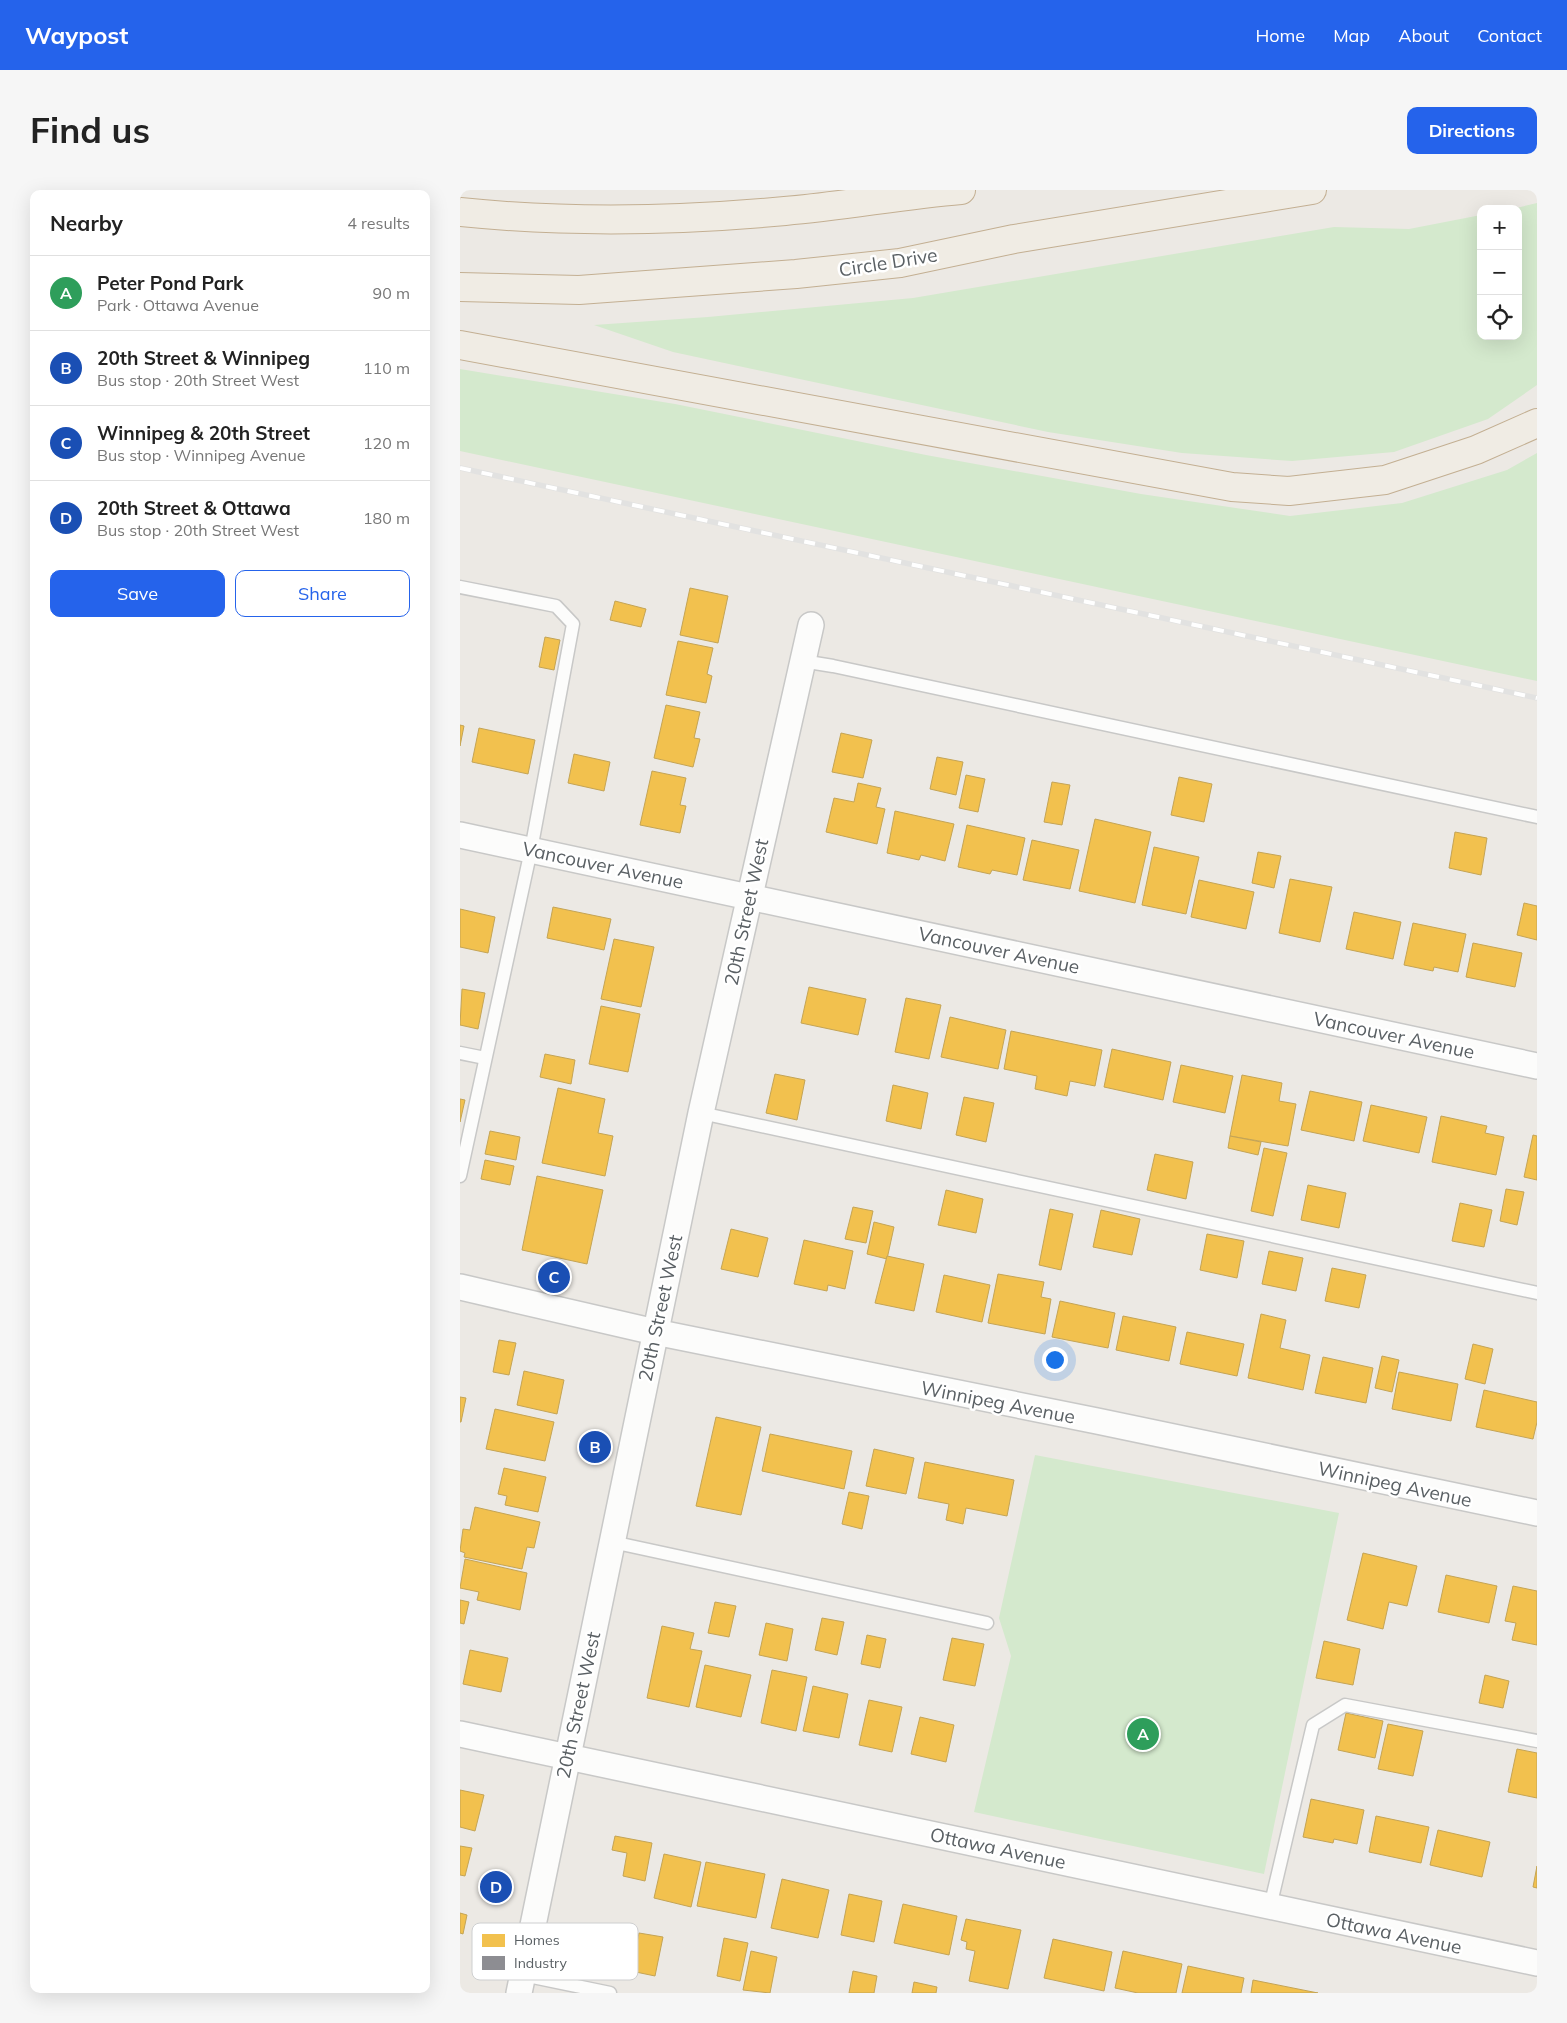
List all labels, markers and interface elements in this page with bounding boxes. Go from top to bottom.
text: Waypost [25,20,128,50]
text: Home [1255,24,1305,47]
text: Map [1333,24,1370,47]
text: About [1398,24,1449,47]
text: Contact [1477,24,1542,47]
button: Directions [1407,107,1537,154]
text: Find us [30,108,150,152]
map controls [1477,205,1522,340]
button: + [1477,205,1522,250]
text: Nearby [50,210,123,236]
text: 4 results [347,213,410,233]
street label: Circle Drive [837,242,939,282]
button: − [1477,250,1522,295]
text: Peter Pond Park [97,271,244,295]
text: A [60,283,72,303]
text: 90 m [373,283,410,303]
text: Park · Ottawa Avenue [97,295,259,315]
button: locate [1477,295,1522,340]
text: 20th Street & Winnipeg [97,346,310,370]
text: B [60,358,72,378]
text: 110 m [363,358,410,378]
text: Bus stop · 20th Street West [97,370,299,390]
text: Winnipeg & 20th Street [97,421,310,445]
text: C [61,433,71,453]
text: 120 m [363,433,410,453]
text: Bus stop · Winnipeg Avenue [97,445,305,465]
text: 20th Street & Ottawa [97,496,291,520]
text: D [60,508,72,528]
text: 180 m [363,508,410,528]
text: Bus stop · 20th Street West [97,520,299,540]
button: Save [50,570,225,617]
button: Share [235,570,410,617]
street label: Vancouver Avenue [520,836,686,894]
street label: 20th Street West [719,836,773,988]
street label: Vancouver Avenue [916,921,1082,979]
street label: Vancouver Avenue [1311,1006,1477,1064]
street label: 20th Street West [633,1232,687,1384]
pin: C [538,1258,570,1296]
your location [1042,1347,1068,1373]
street label: Winnipeg Avenue [919,1375,1077,1429]
pin: B [579,1428,611,1466]
street label: Winnipeg Avenue [1316,1456,1474,1512]
street label: 20th Street West [551,1629,605,1781]
pin: A [1127,1715,1159,1753]
street label: Ottawa Avenue [928,1822,1068,1874]
pin: D [480,1868,512,1906]
street label: Ottawa Avenue [1324,1907,1464,1959]
legend [472,1923,638,1980]
text: Homes [514,1931,560,1949]
text: Industry [514,1954,568,1972]

